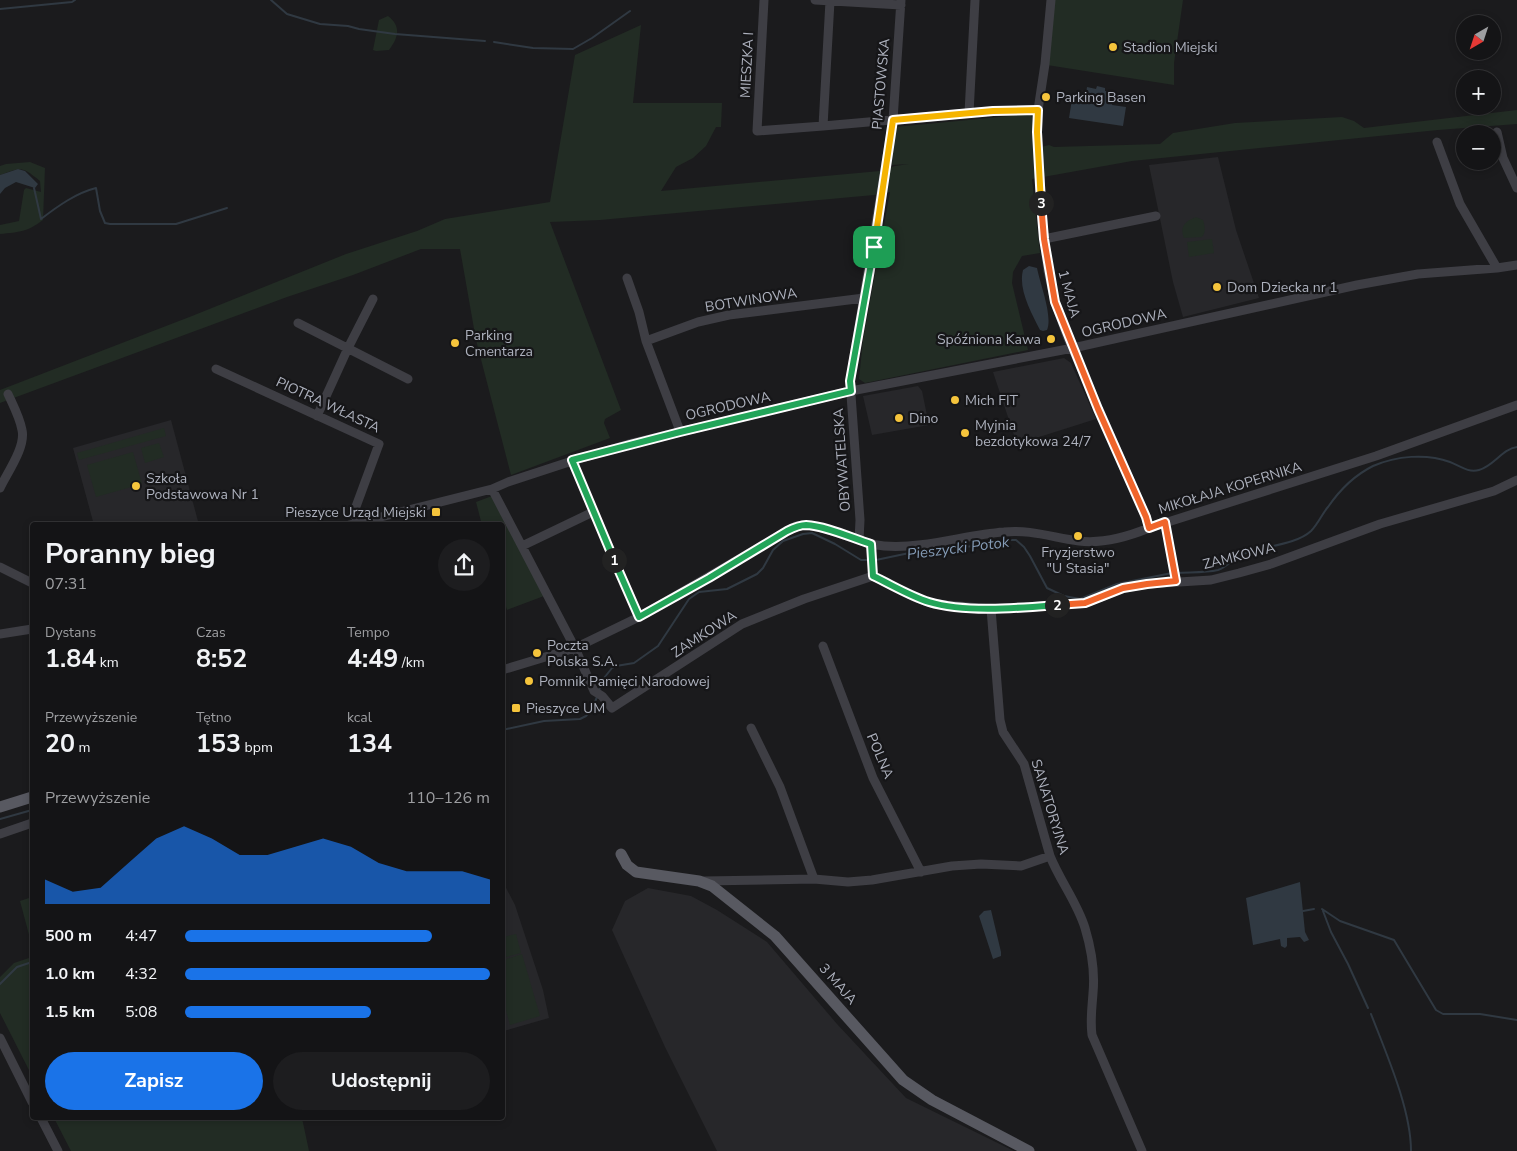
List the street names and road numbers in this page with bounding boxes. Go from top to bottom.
street label: MIESZKA I [736,32,758,98]
street label: PIASTOWSKA [868,37,894,131]
street label: 1 MAJA [1053,268,1085,320]
street label: BOTWINOWA [704,283,798,317]
street label: OGRODOWA [1080,304,1168,342]
street label: PIOTRA WŁASTA [273,373,383,437]
street label: OGRODOWA [684,387,772,425]
street label: OBYWATELSKA [829,408,855,512]
street label: MIKOŁAJA KOPERNIKA [1156,457,1304,519]
street label: ZAMKOWA [1201,538,1277,574]
street label: ZAMKOWA [668,606,740,662]
street label: POLNA [862,730,898,782]
street label: SANATORYJNA [1026,757,1074,857]
street label: 3 MAJA [815,959,861,1009]

